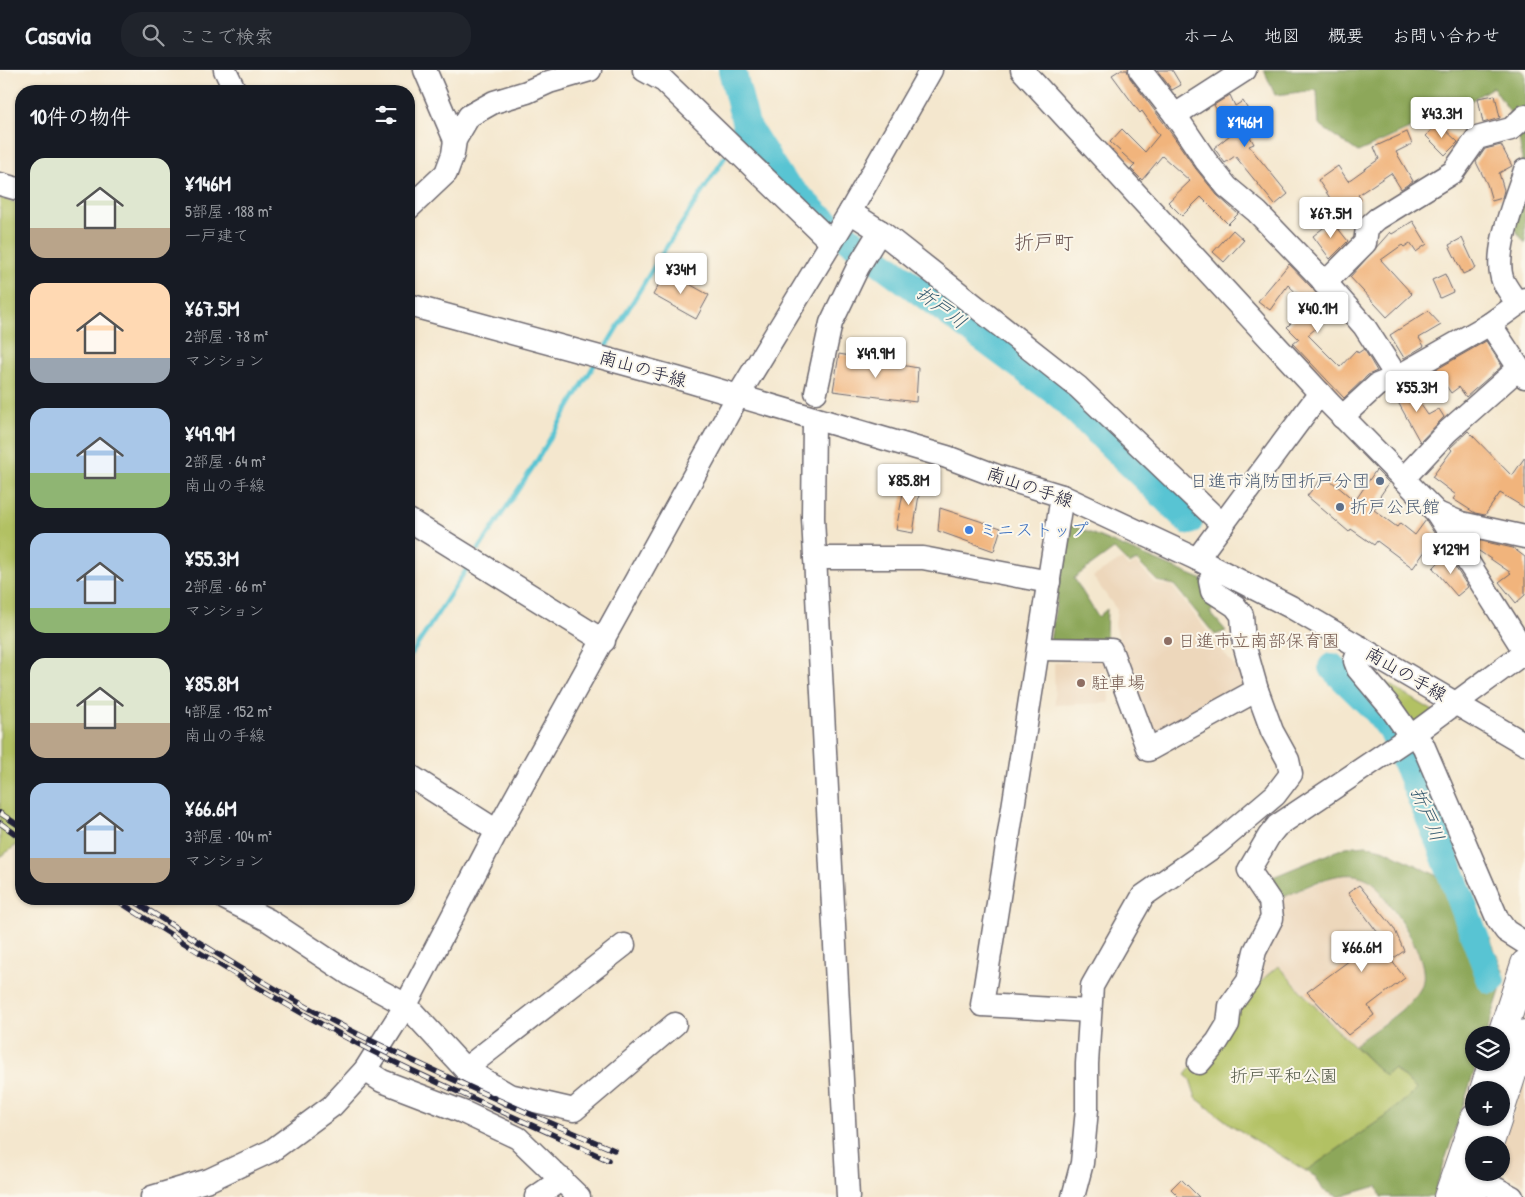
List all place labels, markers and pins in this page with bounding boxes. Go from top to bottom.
pin: ¥43.3M [1401,97,1483,139]
pin: ¥146M [1210,106,1280,148]
pin: ¥67.5M [1290,196,1372,239]
pin: ¥34M [651,252,711,295]
pin: ¥40.1M [1277,292,1359,334]
pin: ¥49.9M [835,336,917,379]
pin: ¥55.3M [1376,370,1458,413]
pin: ¥85.8M [868,464,950,506]
place label: 日進市消防団折戸分団 [1190,468,1370,493]
marker: 日進市消防団折戸分団 [1374,475,1386,487]
place label: 折戸公民館 [1350,494,1440,519]
marker: 折戸公民館 [1334,501,1346,513]
place label: ミニストップ [979,517,1089,542]
marker: ミニストップ [963,524,975,536]
pin: ¥129M [1416,532,1486,575]
place label: 日進市立南部保育園 [1178,628,1340,653]
marker: 日進市立南部保育園 [1162,635,1174,647]
place label: 駐車場 [1091,670,1145,695]
marker: 駐車場 [1075,677,1087,689]
pin: ¥66.6M [1321,930,1403,973]

